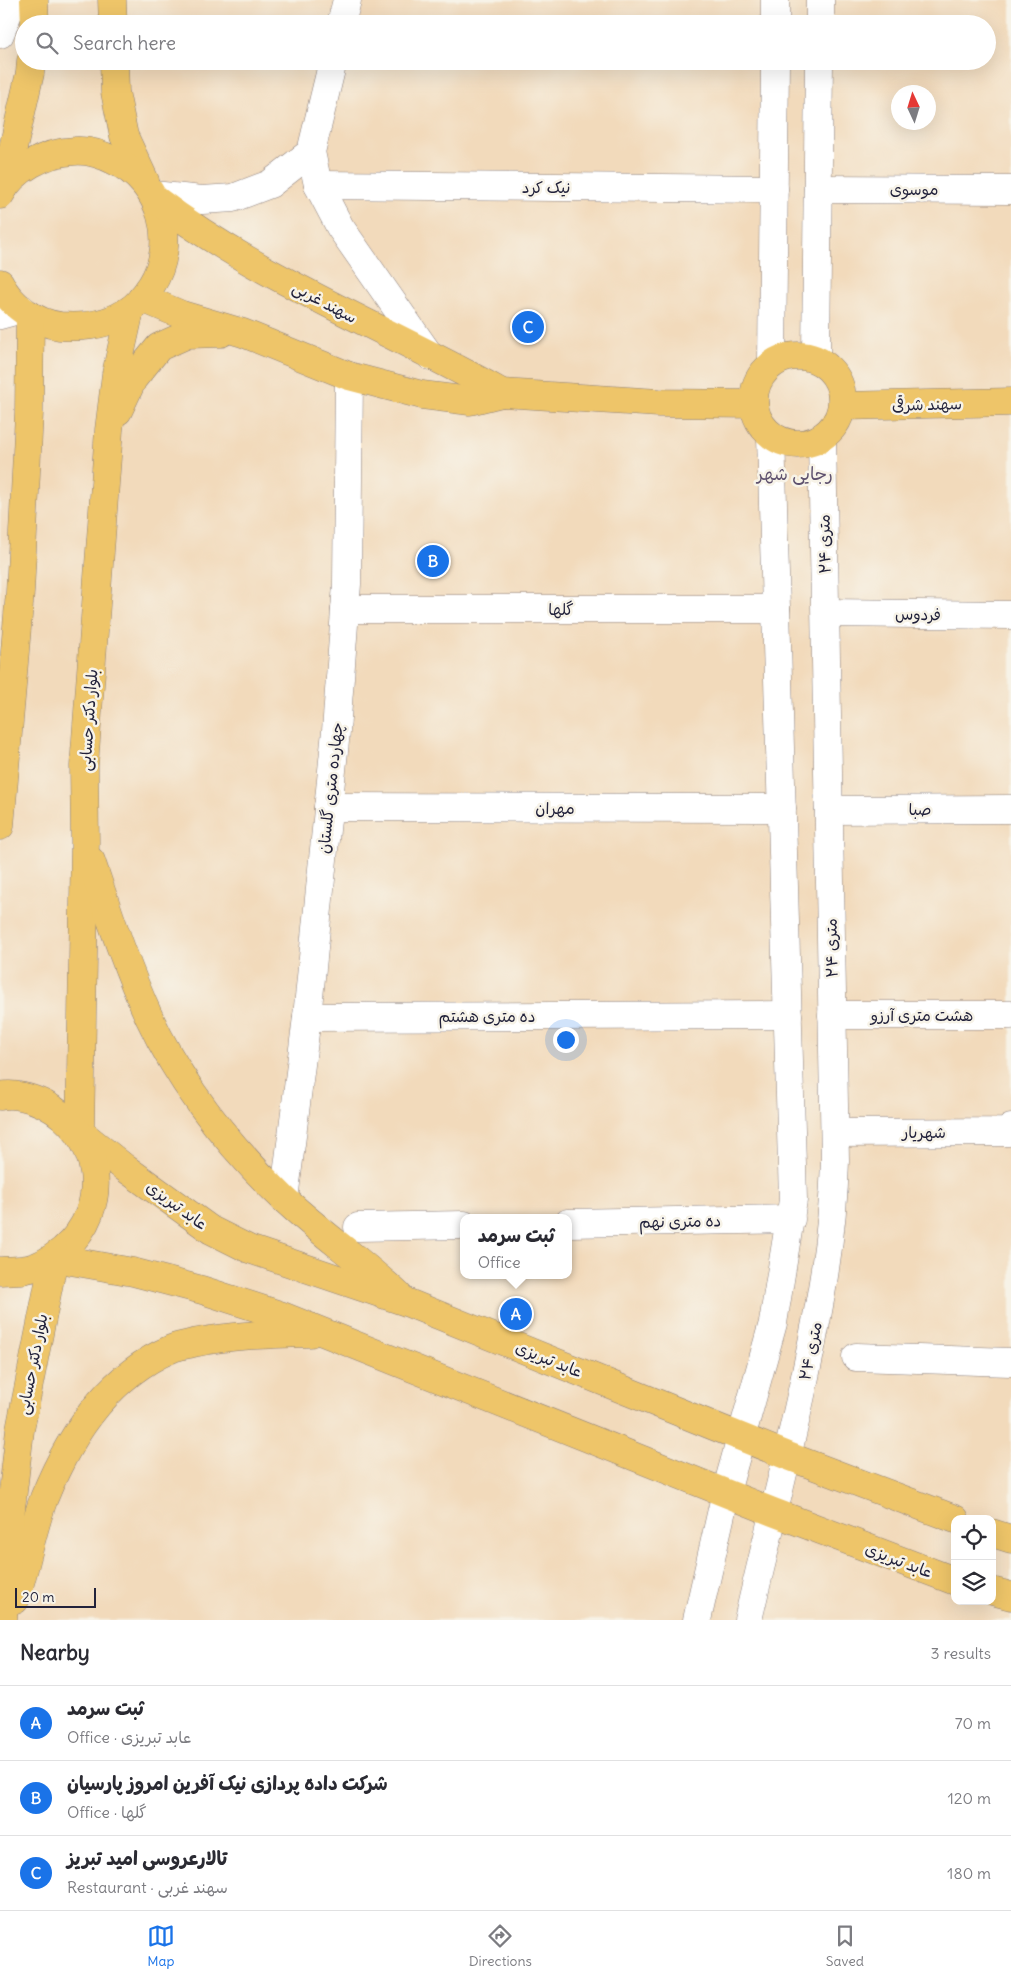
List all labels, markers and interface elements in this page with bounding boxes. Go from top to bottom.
search box [15,15,996,70]
icon: search [33,29,61,57]
text: Search here [73,31,176,55]
north arrow [891,85,936,130]
street label: نیک کرد [522,177,570,197]
street label: موسوی [890,179,938,200]
street label: سهند غربی [289,277,361,328]
pin: C [512,308,544,346]
street label: سهند شرقی [892,393,962,415]
district label: رجایی شهر [755,462,833,485]
street label: ۲۴ متری [813,514,835,574]
pin: B [417,542,449,580]
street label: گلها [548,599,574,619]
street label: فردوس [895,604,941,624]
street label: بلوار دکتر حسابی [74,668,103,772]
street label: چهارده متری گلستان [313,721,348,855]
street label: مهران [535,798,575,818]
street label: صبا [909,799,931,819]
street label: ۲۴ متری [820,918,842,978]
street label: هشت متری آرزو [869,1005,973,1025]
street label: ده متری هشتم [439,1006,535,1029]
your location [553,1027,579,1053]
street label: شهریار [900,1122,946,1142]
street label: عابد تبریزی [143,1176,211,1234]
street label: ده متری نهم [639,1210,721,1235]
popup [460,1214,572,1279]
text: ثبت سرمد [478,1223,554,1247]
text: Office [478,1252,521,1272]
pin: A [500,1295,532,1333]
street label: بلوار دکتر حسابی [12,1312,53,1416]
street label: ۲۴ متری [794,1320,826,1382]
street label: عابد تبریزی [513,1337,585,1381]
map controls [951,1515,996,1605]
button: locate [951,1515,996,1560]
street label: عابد تبریزی [863,1538,935,1582]
button: layers [951,1560,996,1605]
scale bar [15,1585,96,1608]
text: 20 m [22,1588,55,1606]
text: Nearby [20,1639,90,1666]
text: 3 results [931,1643,991,1663]
text: ثبت سرمد [67,1696,144,1720]
text: A [31,1713,41,1733]
text: 70 m [955,1713,991,1733]
text: Office · عابد تبریزی [67,1727,191,1747]
text: شرکت داده پردازی نیک آفرین امروز پارسیان [67,1771,388,1795]
text: B [31,1788,41,1808]
text: 120 m [948,1788,991,1808]
text: Office · گلها [67,1802,147,1822]
text: تالارعروسی امید تبریز [67,1846,227,1870]
text: C [31,1863,41,1883]
text: 180 m [947,1863,991,1883]
text: Restaurant · سهند غربی [67,1877,228,1897]
tab: Map [147,1922,175,1970]
tab: Directions [469,1922,532,1970]
tab: Saved [826,1922,864,1970]

